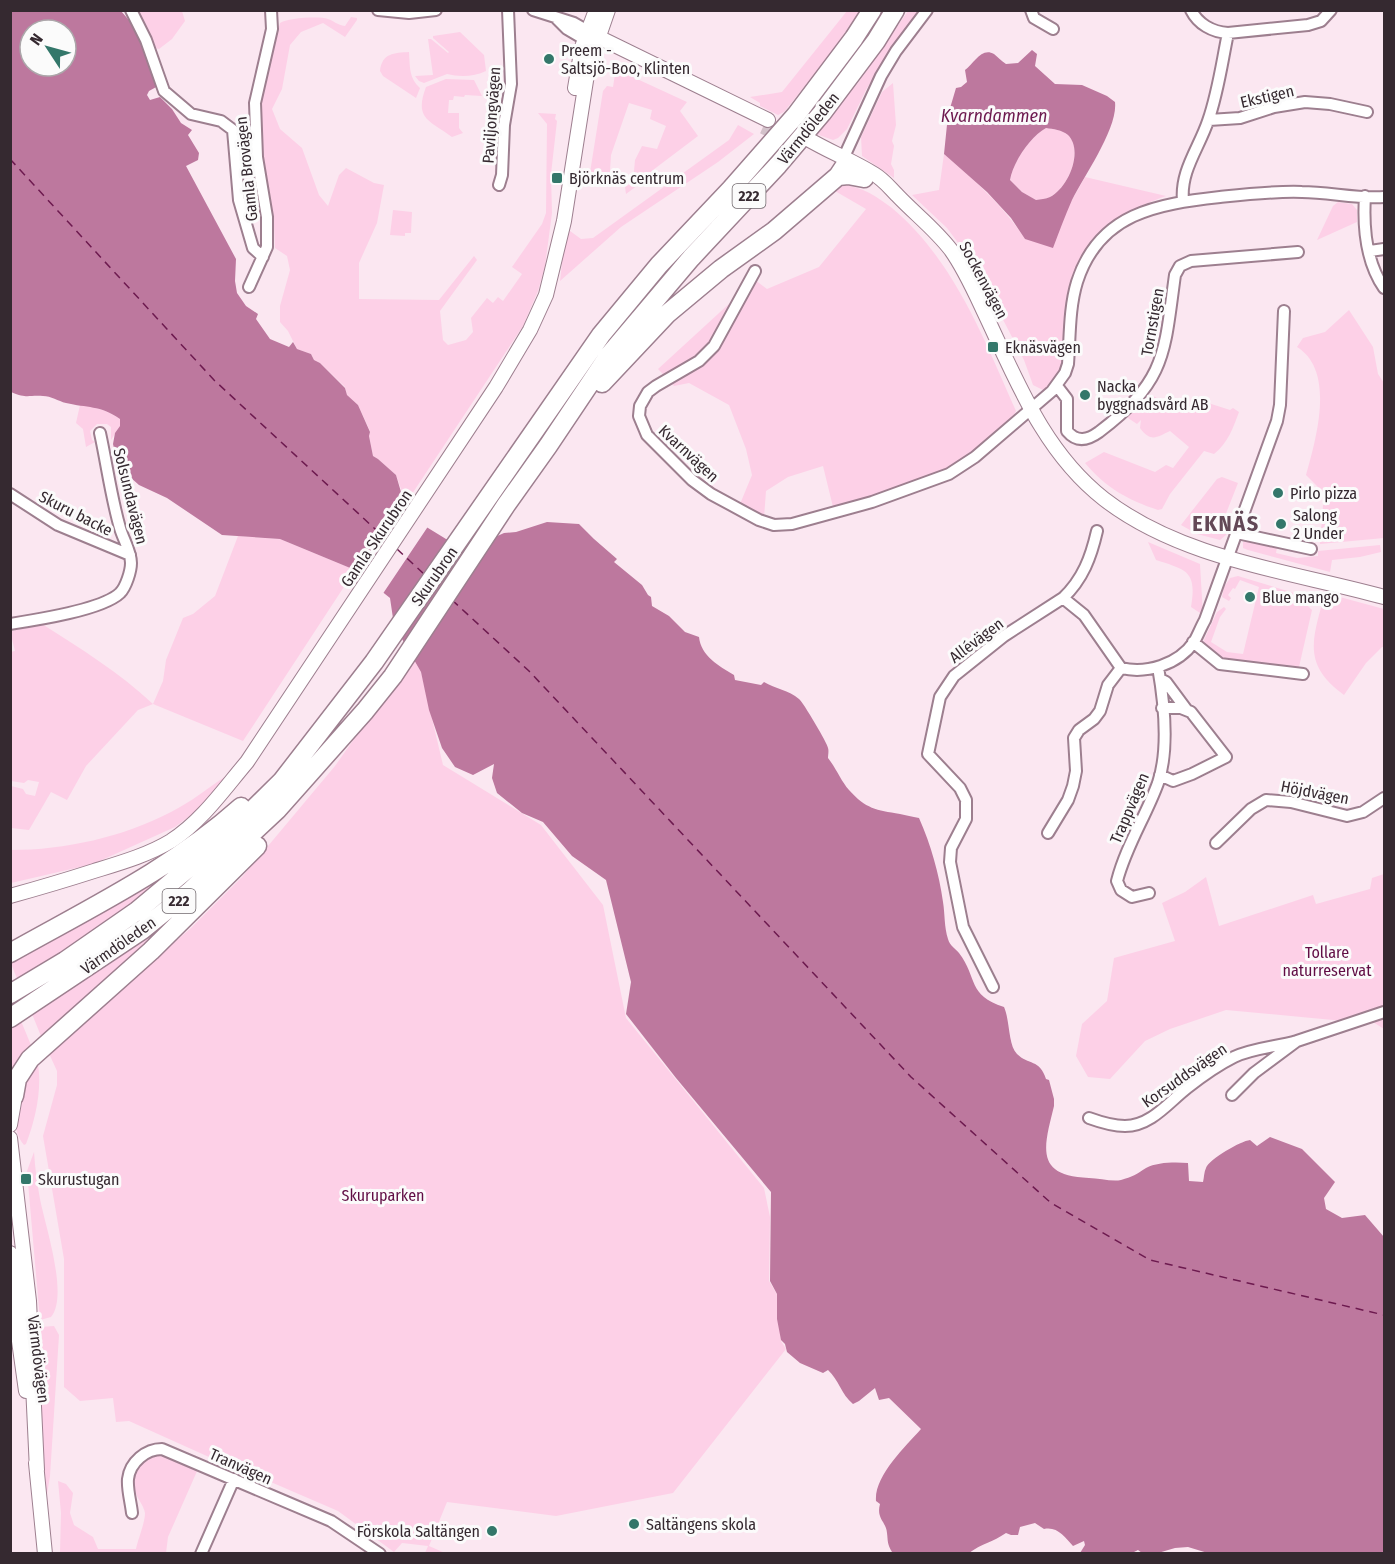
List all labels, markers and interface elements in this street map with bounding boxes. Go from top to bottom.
north arrow [18,18,78,78]
text: N [26,30,47,49]
place label: Preem - Saltsjö-Boo, Klinten [561,41,690,78]
marker: Preem - Saltsjö-Boo, Klinten [542,52,556,66]
street label: Paviljongvägen [479,66,504,164]
street label: Ekstigen [1238,81,1296,112]
street label: Värmdöleden [774,88,843,168]
water label: Kvarndammen [941,105,1047,127]
street label: Gamla Brovägen [232,116,261,222]
place label: Björknäs centrum [569,169,684,188]
marker: Björknäs centrum [550,171,564,185]
road number: 222 [732,184,766,208]
street label: Sockenvägen [955,238,1012,322]
street label: Tornstigen [1137,287,1168,358]
place label: Eknäsvägen [1005,338,1081,357]
marker: Eknäsvägen [986,340,1000,354]
place label: Nacka byggnadsvård AB [1097,377,1209,414]
marker: Nacka byggnadsvård AB [1078,388,1092,402]
street label: Kvarnvägen [655,421,723,486]
street label: Solsundavägen [109,446,152,546]
place label: Pirlo pizza [1290,484,1357,503]
street label: Gamla Skurubron [337,486,416,590]
marker: Pirlo pizza [1271,486,1285,500]
street label: Skuru backe [36,487,116,540]
place label: Salong 2 Under [1293,506,1344,543]
district label: EKNÄS [1192,510,1260,537]
marker: Salong 2 Under [1274,517,1288,531]
street label: Skurubron [407,543,462,610]
place label: Blue mango [1262,588,1339,607]
marker: Blue mango [1243,590,1257,604]
street label: Allévägen [946,614,1007,667]
street label: Trappvägen [1106,770,1153,846]
street label: Höjdvägen [1279,777,1351,808]
road number: 222 [162,889,195,913]
street label: Värmdöleden [77,913,159,978]
park label: Tollare naturreservat [1283,943,1372,980]
street label: Korsuddsvägen [1138,1039,1230,1112]
place label: Skurustugan [38,1170,120,1189]
marker: Skurustugan [19,1172,33,1186]
park label: Skuruparken [341,1186,425,1205]
street label: Värmdövägen [24,1314,53,1404]
street label: Tranvägen [207,1444,275,1489]
place label: Saltängens skola [646,1515,756,1534]
marker: Saltängens skola [627,1517,641,1531]
place label: Förskola Saltängen [357,1522,480,1541]
marker: Förskola Saltängen [485,1524,499,1538]

